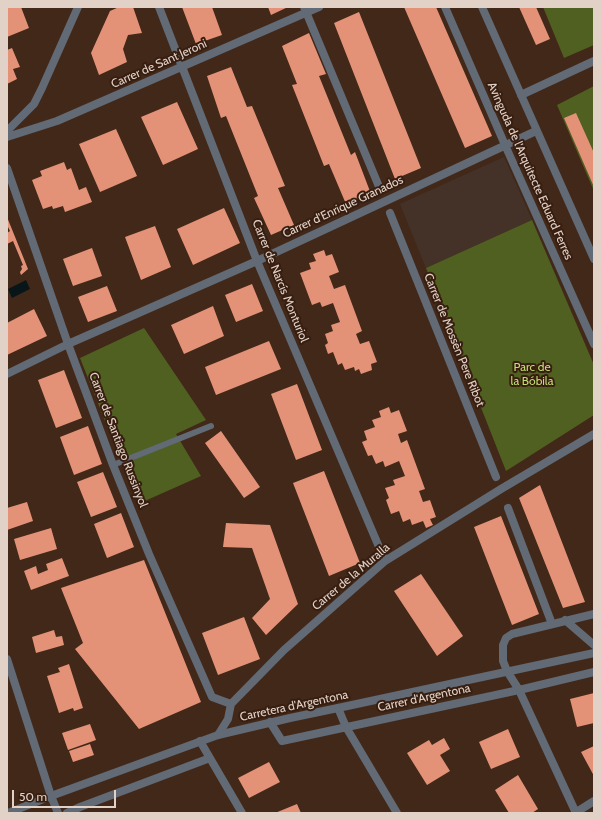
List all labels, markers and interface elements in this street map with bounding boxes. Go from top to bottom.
street label: Carrer de Sant Jeroni [109,36,209,92]
street label: Avinguda de l'Arquitecte Eduard Ferres [484,80,576,262]
street label: Carrer d'Enrique Granados [280,173,406,241]
street label: Carrer de Narcís Monturiol [249,218,311,344]
street label: Carrer de Mossèn Pere Ribot [421,271,487,409]
park label: Parc de la Bóbila [511,360,553,388]
street label: Carrer de Santiago Russinyol [86,370,150,510]
street label: Carrer de la Muralla [309,540,393,614]
street label: Carrer d'Argentona [376,681,472,715]
street label: Carretera d'Argentona [239,688,349,724]
scale bar [14,782,118,808]
text: 50 m [19,789,47,804]

